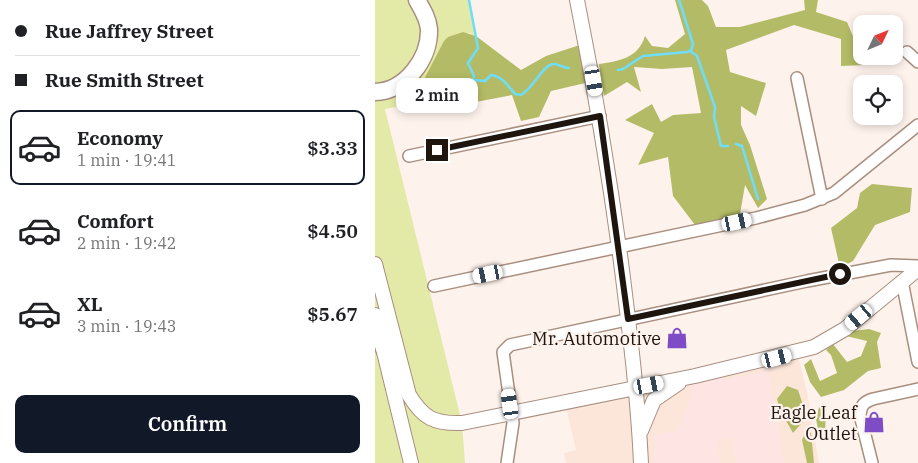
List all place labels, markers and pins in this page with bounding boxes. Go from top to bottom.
shop icon: Mr. Automotive [664,325,690,351]
place label: Mr. Automotive [532,327,661,350]
place label: Eagle Leaf Outlet [770,401,859,445]
shop icon: Eagle Leaf Outlet [861,409,887,435]

